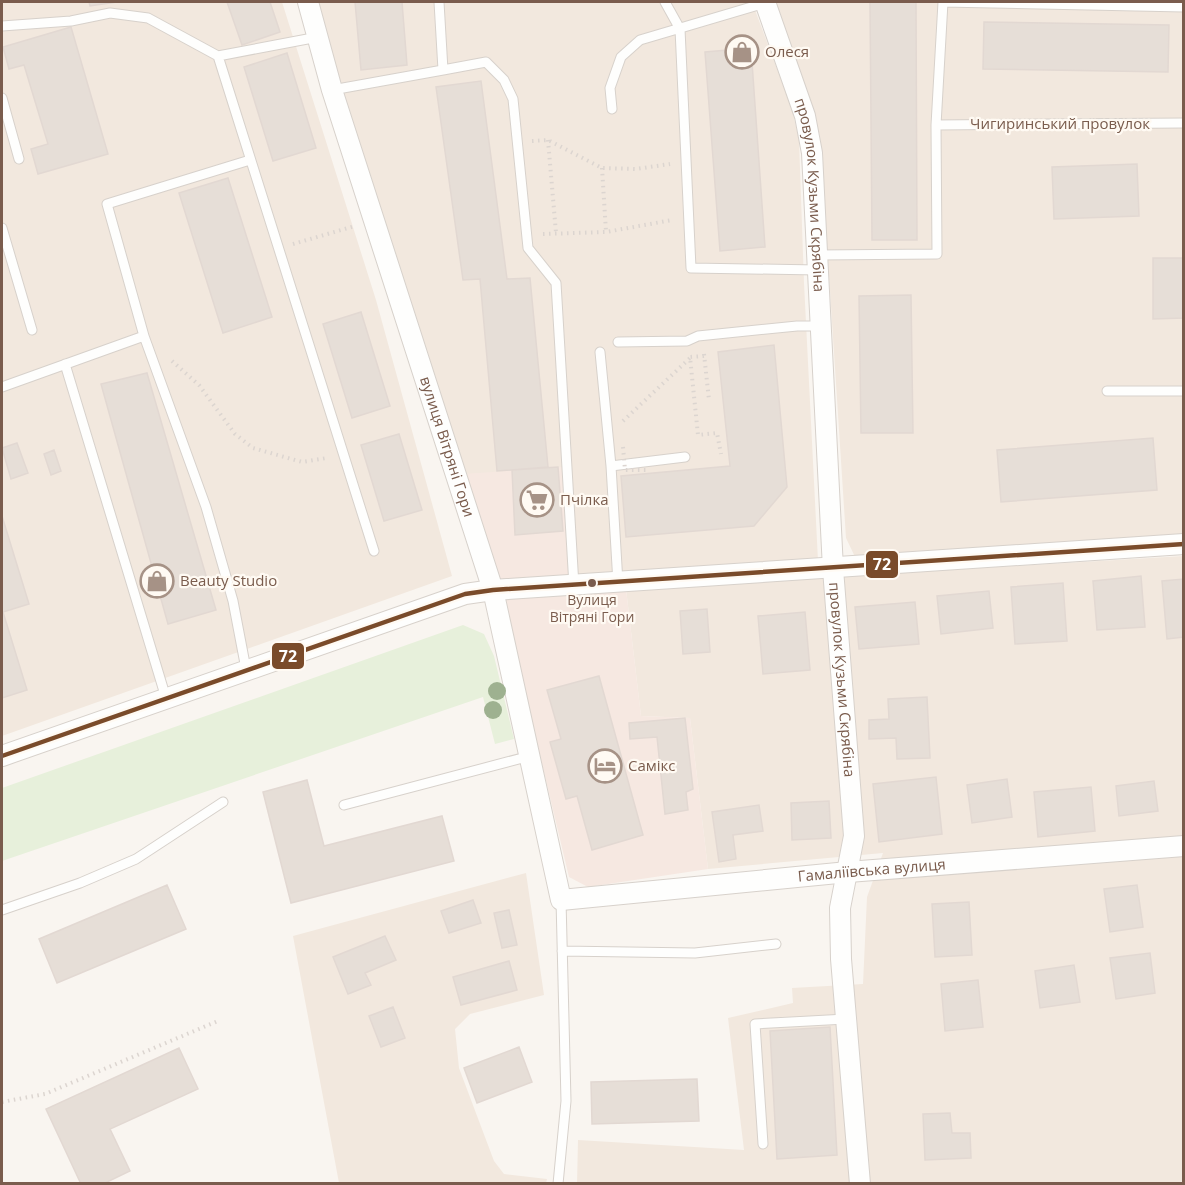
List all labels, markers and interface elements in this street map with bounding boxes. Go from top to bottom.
shop icon: Олеся [724,34,760,70]
place label: Олеся [765,41,809,61]
street label: провулок Кузьми Скрябіна [790,95,830,293]
street label: Чигиринський провулок [970,113,1150,133]
street label: вулиця Вітряні Гори [416,374,480,519]
supermarket icon: Пчілка [519,482,555,518]
place label: Пчілка [560,489,608,509]
line badge: 72 [865,550,899,579]
text: 72 [873,553,891,575]
shop icon: Beauty Studio [139,563,175,599]
place label: Beauty Studio [180,570,277,590]
marker: Вулиця Вітряні Гори [586,577,598,589]
street label: провулок Кузьми Скрябіна [825,581,860,778]
place label: Вулиця Вітряні Гори [550,590,634,626]
line badge: 72 [271,642,305,670]
text: 72 [279,645,297,667]
hotel icon: Самікс [587,748,623,784]
place label: Самікс [628,755,676,775]
street label: Гамаліївська вулиця [797,853,946,886]

